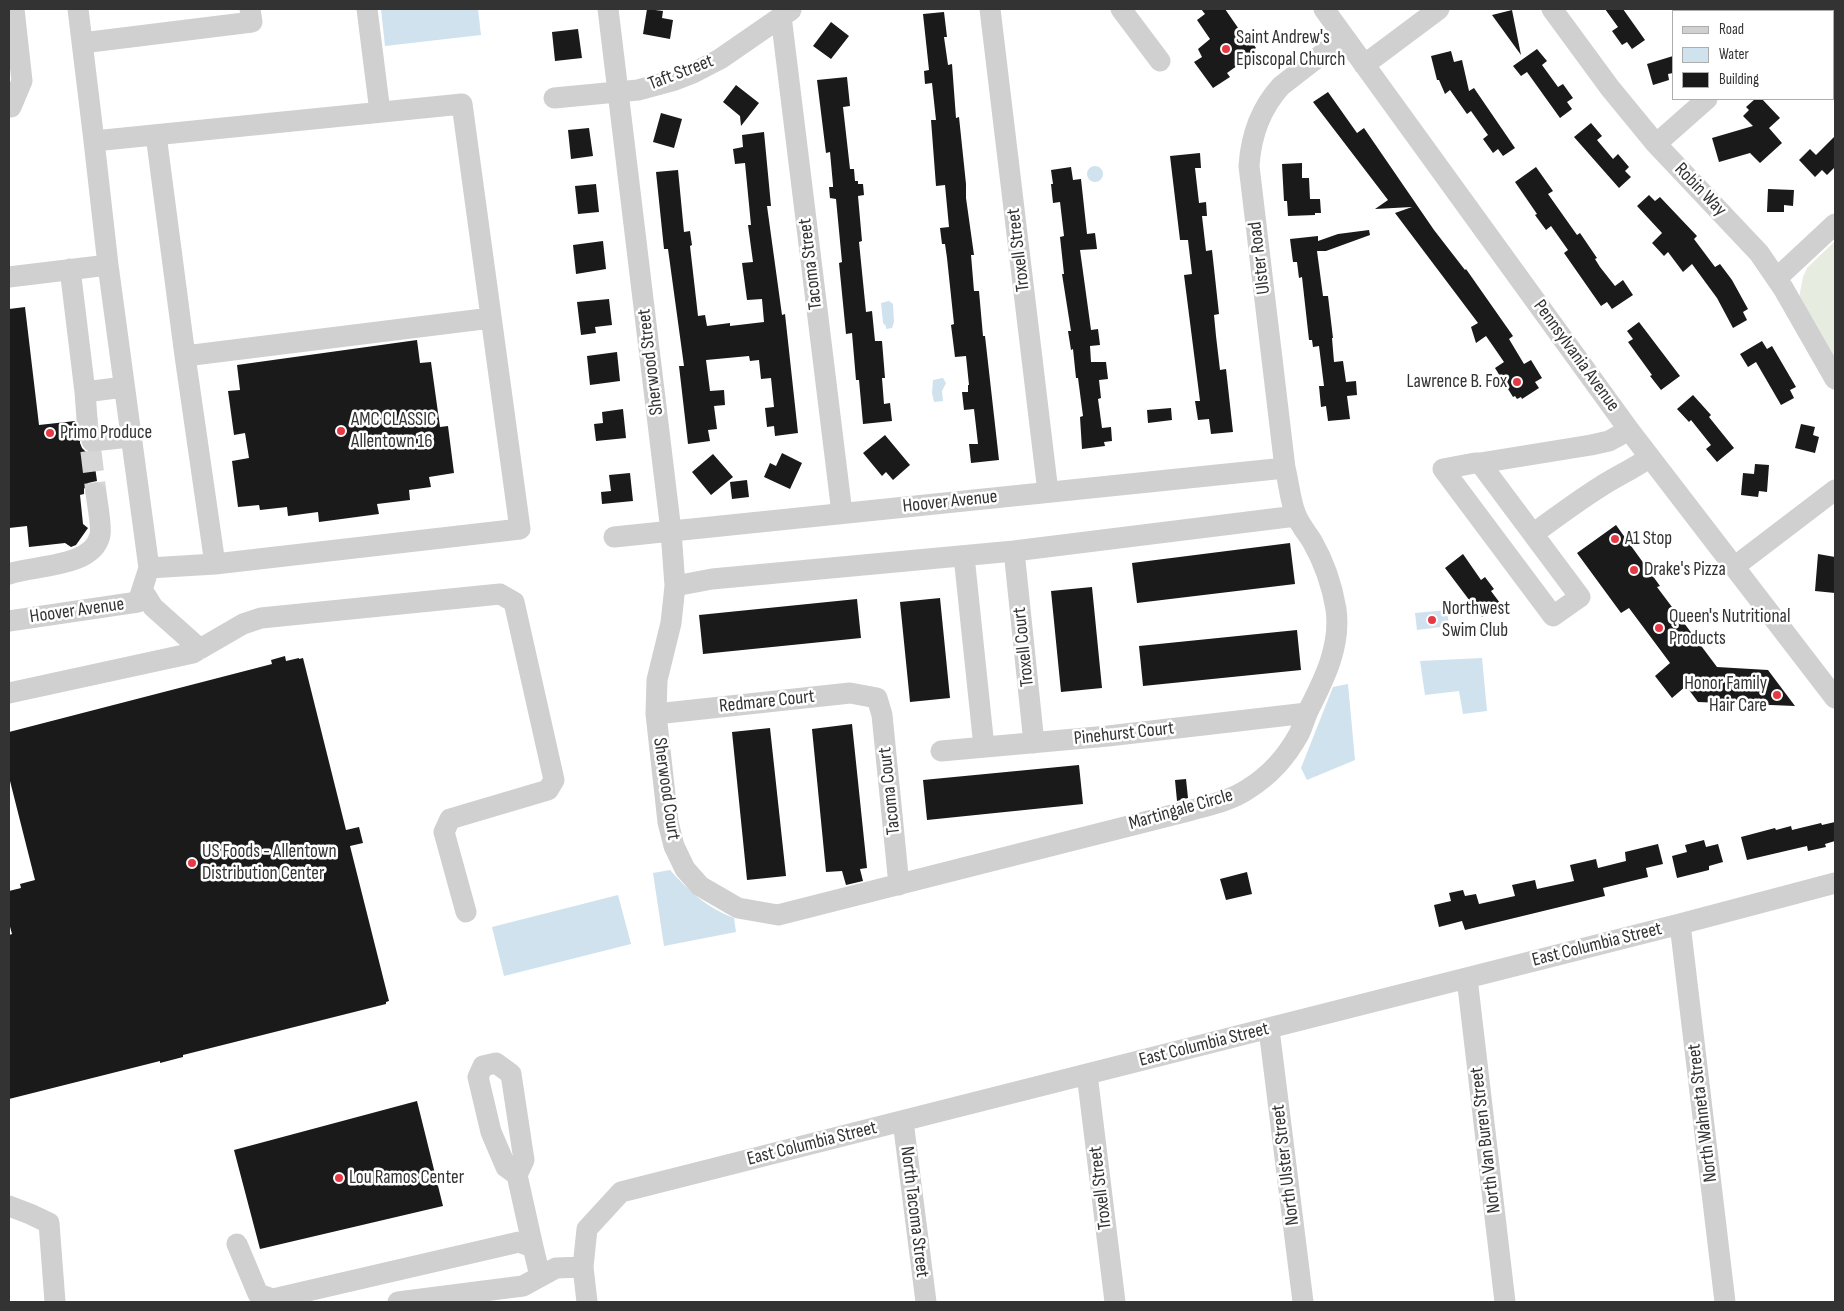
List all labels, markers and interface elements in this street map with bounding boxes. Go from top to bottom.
legend [1672,10,1834,100]
text: Road [1719,20,1744,39]
place label: Saint Andrew's Episcopal Church [1236,27,1345,71]
marker: Saint Andrew's Episcopal Church [1220,43,1232,55]
text: Water [1719,45,1749,64]
street label: Taft Street [645,50,717,96]
text: Building [1719,70,1759,89]
street label: Robin Way [1669,159,1731,221]
street label: Troxell Street [1003,207,1035,293]
street label: Tacoma Street [794,217,828,311]
street label: Ulster Road [1244,220,1276,296]
street label: Pennsylvania Avenue [1528,296,1624,416]
street label: Sherwood Street [633,307,669,417]
place label: Lawrence B. Fox [1406,371,1507,393]
marker: Lawrence B. Fox [1511,376,1523,388]
place label: AMC CLASSIC Allentown 16 [351,409,436,453]
place label: Primo Produce [60,422,152,444]
marker: AMC CLASSIC Allentown 16 [335,425,347,437]
marker: Primo Produce [44,427,56,439]
street label: Hoover Avenue [902,486,998,518]
place label: A1 Stop [1625,528,1672,550]
marker: A1 Stop [1609,533,1621,545]
place label: Drake's Pizza [1644,559,1726,581]
marker: Drake's Pizza [1628,564,1640,576]
street label: Hoover Avenue [28,593,126,629]
place label: Northwest Swim Club [1442,598,1510,642]
street label: Troxell Court [1008,606,1040,688]
place label: Queen's Nutritional Products [1669,606,1790,650]
marker: Northwest Swim Club [1426,614,1438,626]
marker: Queen's Nutritional Products [1653,622,1665,634]
place label: Honor Family Hair Care [1684,673,1767,717]
street label: Redmare Court [718,686,816,718]
marker: Honor Family Hair Care [1771,689,1783,701]
street label: Pinehurst Court [1073,717,1175,751]
street label: Sherwood Court [648,736,684,842]
street label: Tacoma Court [874,746,906,836]
street label: Martingale Circle [1126,784,1236,836]
place label: US Foods - Allentown Distribution Center [202,841,337,885]
marker: US Foods - Allentown Distribution Center [186,857,198,869]
street label: East Columbia Street [1530,918,1664,972]
street label: East Columbia Street [1137,1018,1271,1072]
street label: North Wahneta Street [1683,1042,1723,1184]
street label: North Van Buren Street [1466,1066,1506,1214]
street label: North Ulster Street [1267,1103,1305,1227]
street label: East Columbia Street [745,1117,879,1171]
street label: North Tacoma Street [895,1145,933,1279]
street label: Troxell Street [1085,1145,1117,1231]
place label: Lou Ramos Center [349,1167,464,1189]
marker: Lou Ramos Center [333,1172,345,1184]

